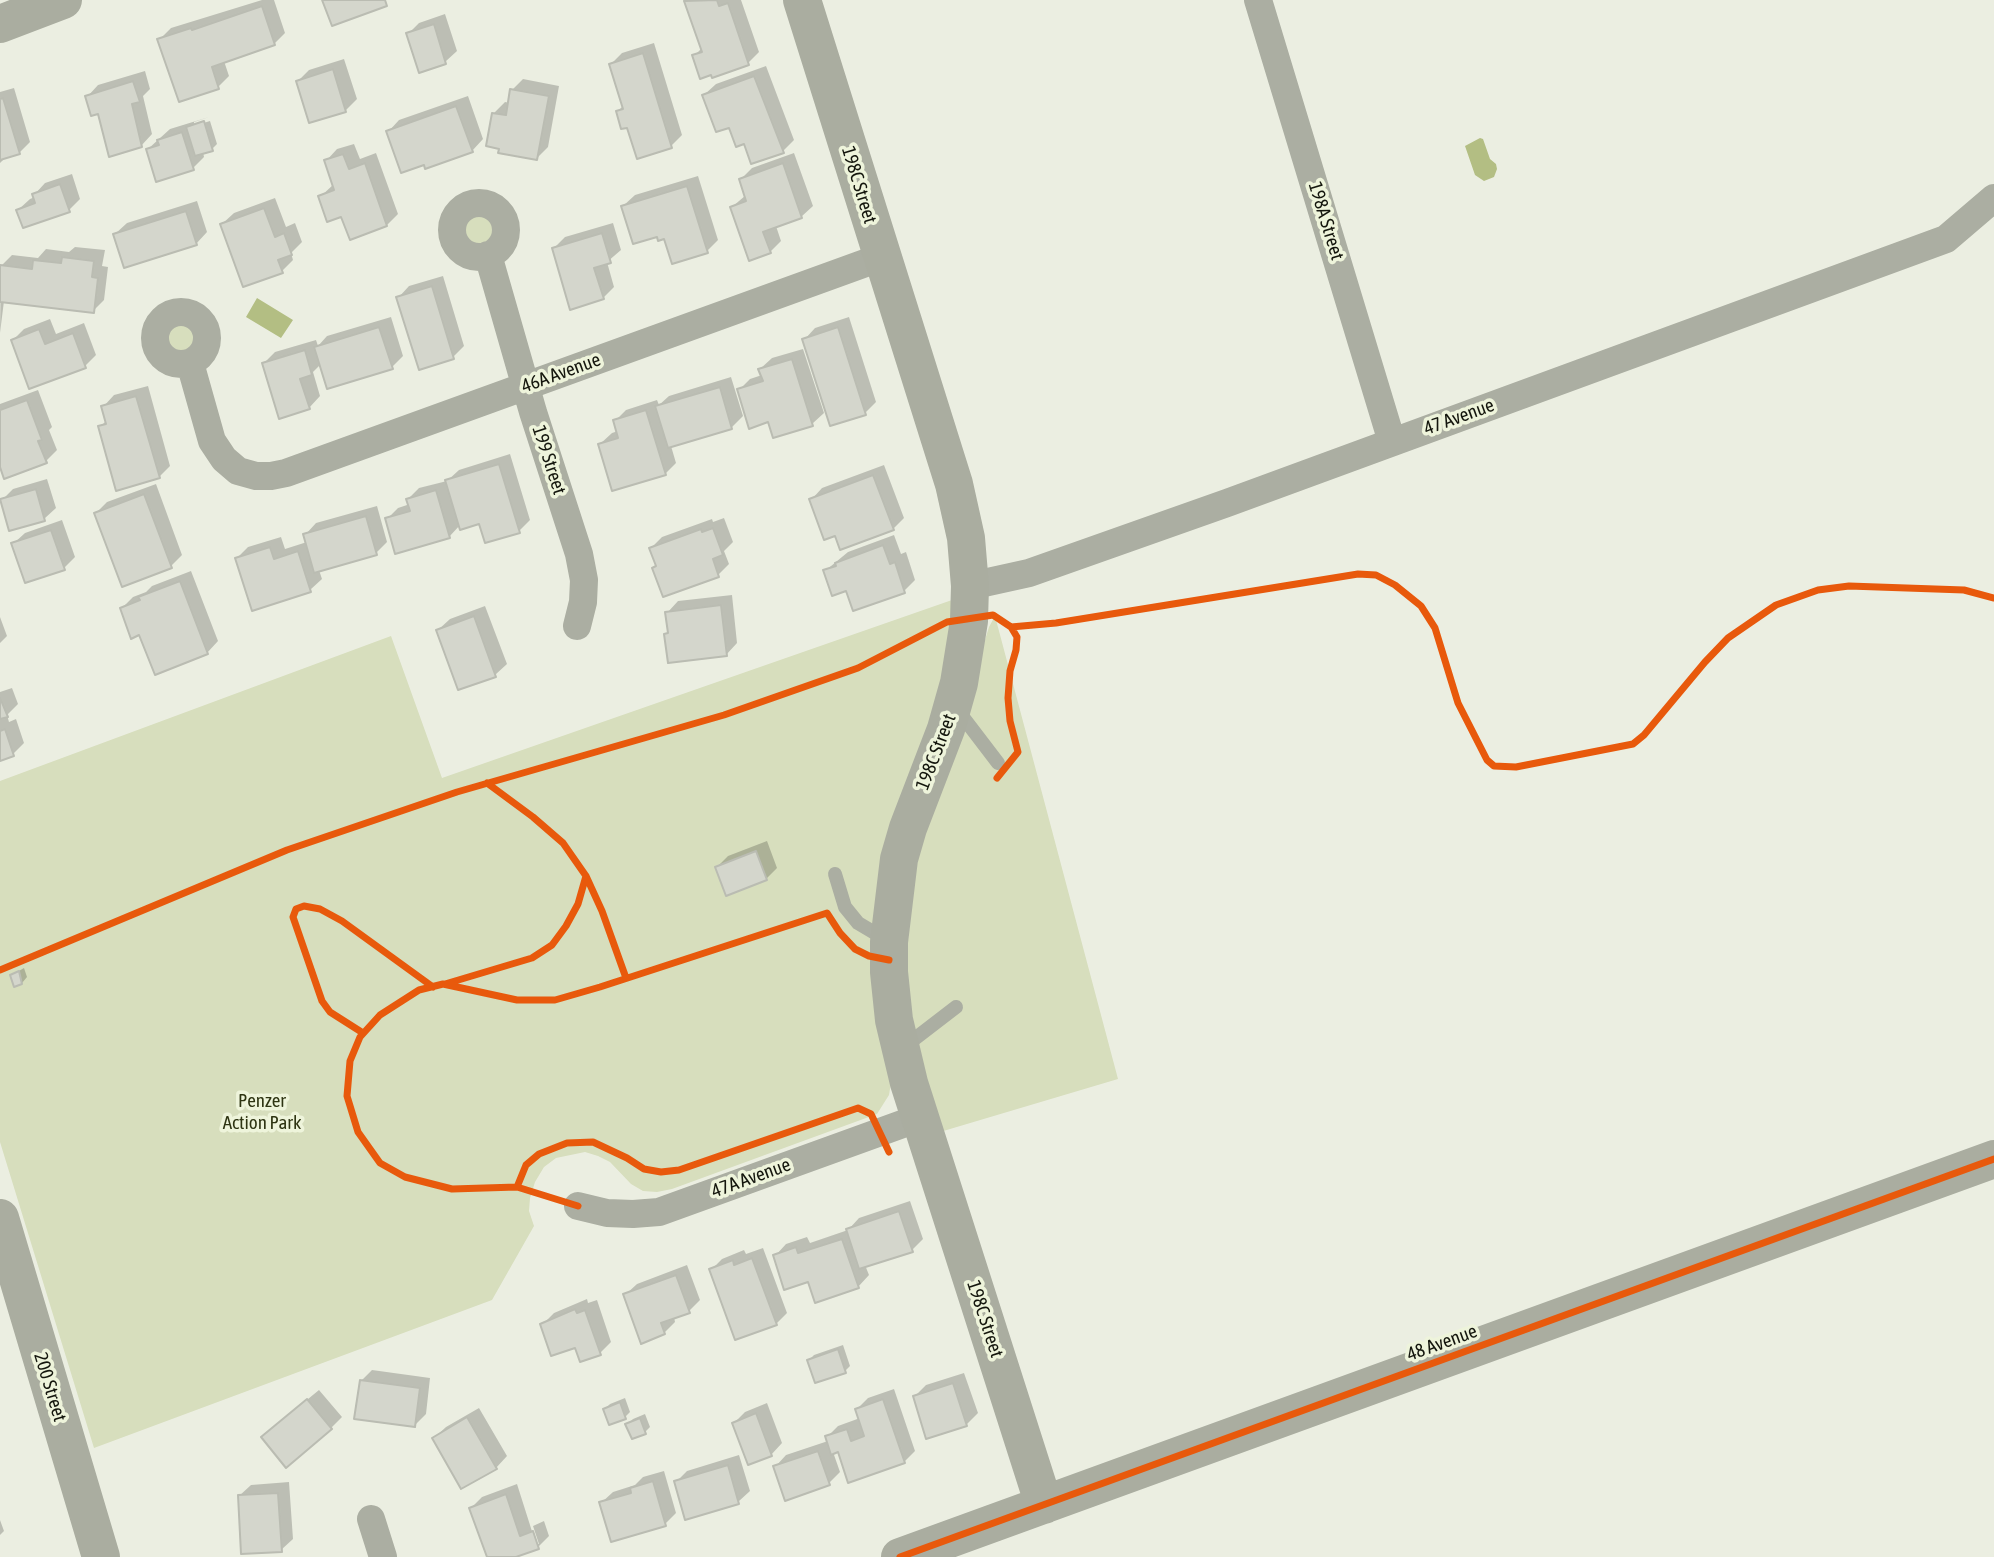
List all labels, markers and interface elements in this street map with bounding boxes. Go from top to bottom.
street label: 198C Street [836,144,882,226]
street label: 198A Street [1303,179,1349,263]
street label: 46A Avenue [518,348,604,398]
street label: 47 Avenue [1421,394,1497,440]
street label: 199 Street [527,423,571,497]
street label: 198C Street [911,711,961,793]
park label: Penzer Action Park [223,1090,301,1134]
street label: 47A Avenue [708,1153,794,1203]
street label: 198C Street [962,1278,1008,1360]
street label: 48 Avenue [1404,1320,1480,1366]
street label: 200 Street [29,1350,71,1424]

